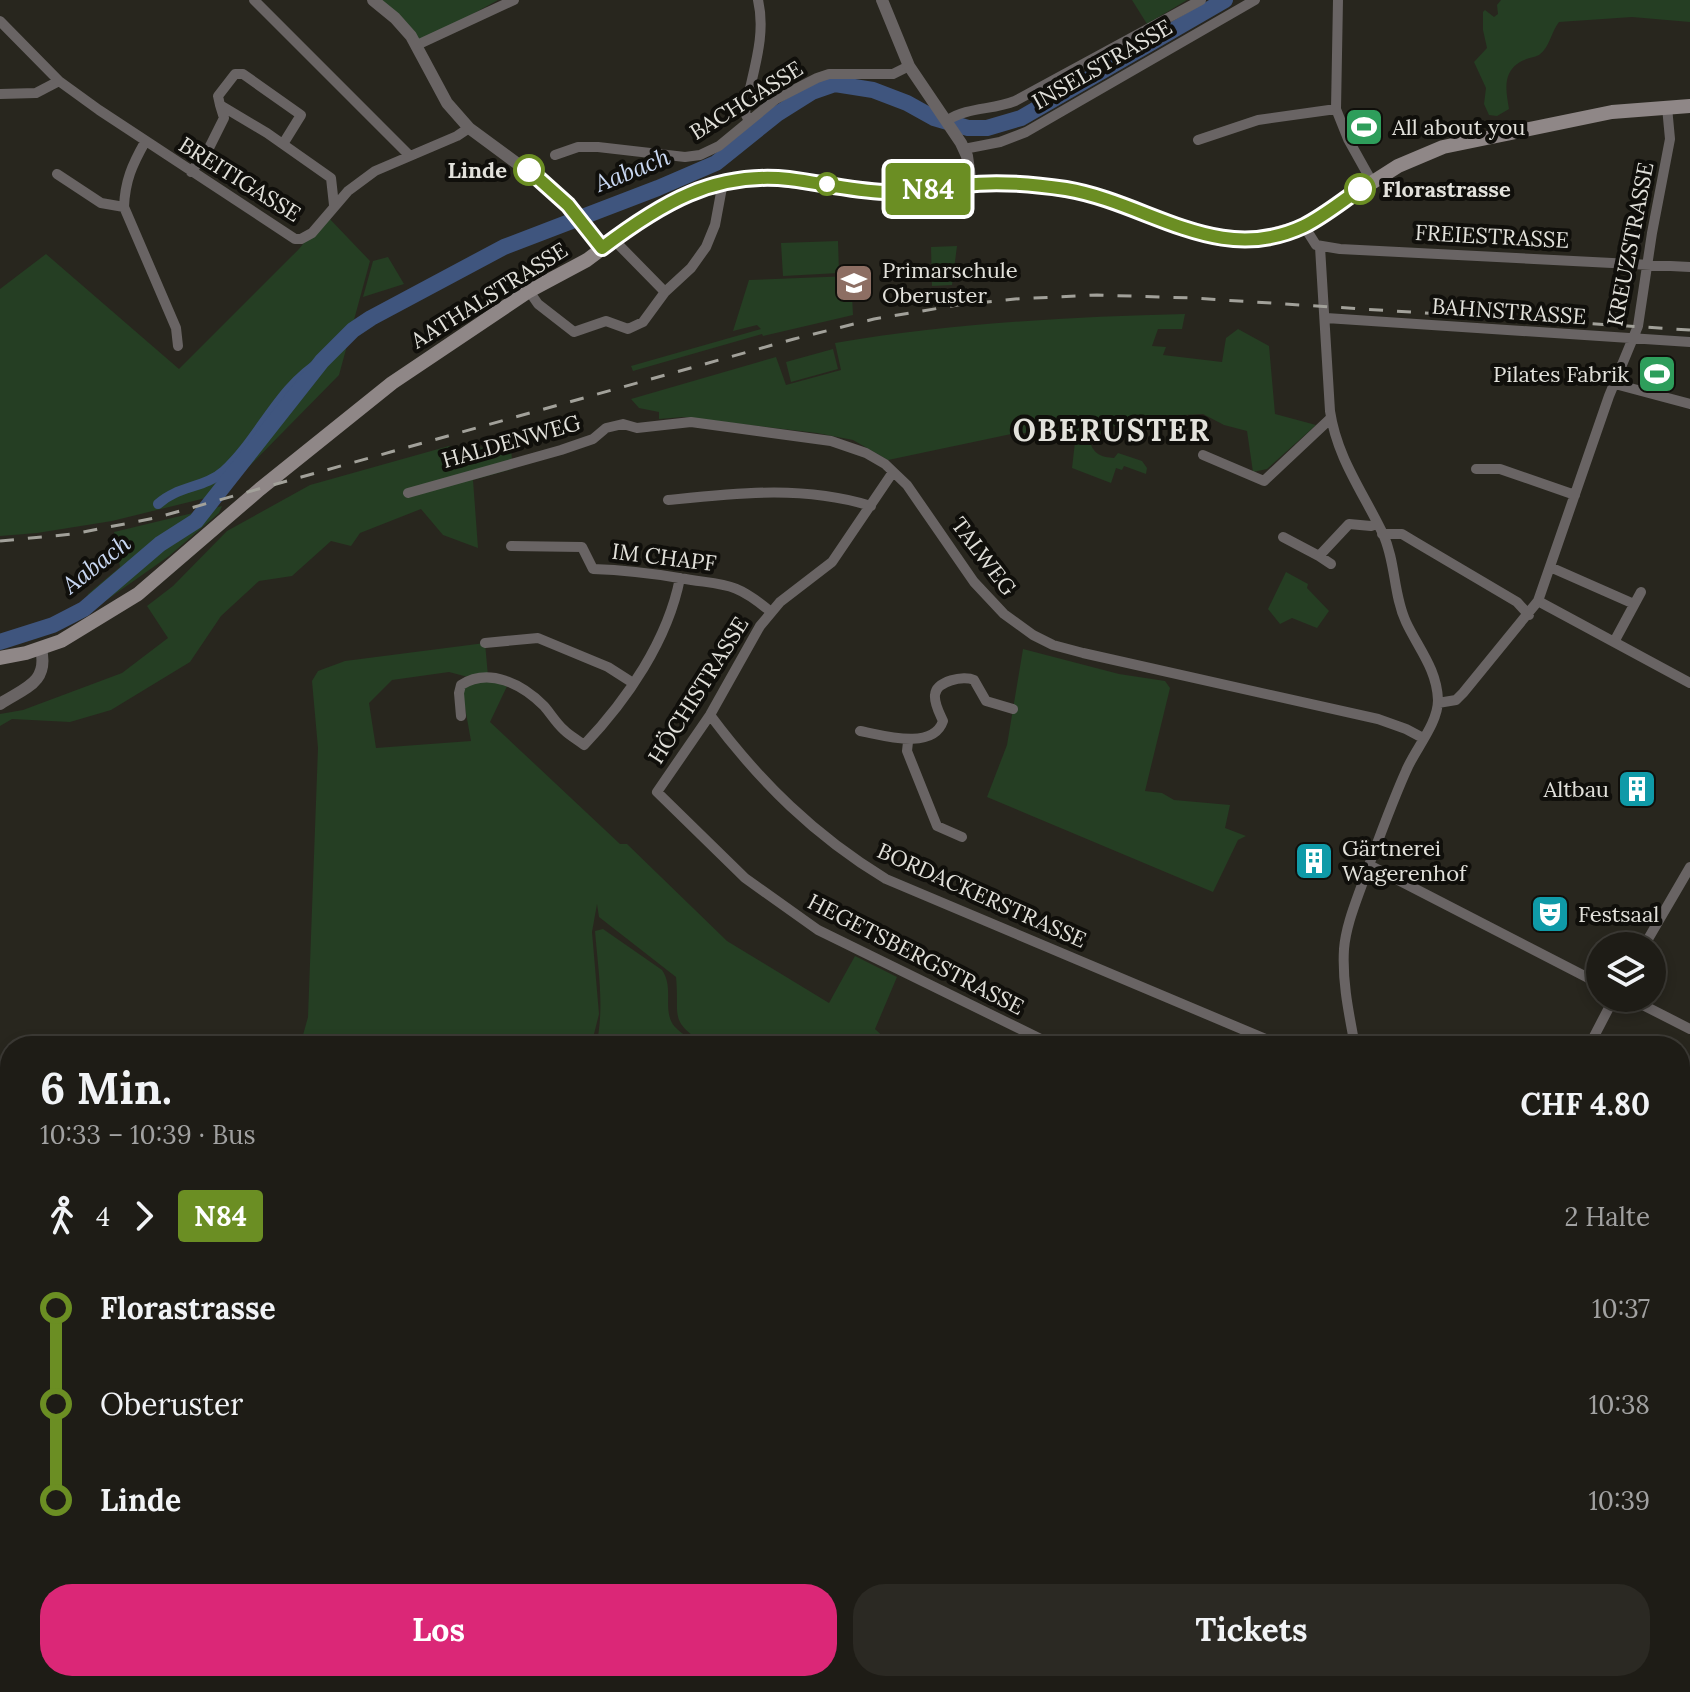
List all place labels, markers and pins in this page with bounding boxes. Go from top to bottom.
sports icon: All about you [1343,106,1385,148]
place label: All about you [1391,113,1525,141]
marker: Linde [514,155,544,185]
place label: Linde [448,156,507,184]
unlabelled marker [816,173,838,195]
marker: Florastrasse [1345,174,1375,204]
place label: Florastrasse [1382,175,1511,203]
place label: Primarschule Oberuster [882,256,1018,309]
school or university icon: Primarschule Oberuster [833,262,875,304]
sports icon: Pilates Fabrik [1636,353,1678,395]
place label: Pilates Fabrik [1493,360,1629,388]
building icon: Altbau [1616,768,1658,810]
place label: Altbau [1543,775,1609,803]
place label: Gärtnerei Wagerenhof [1342,834,1468,887]
building icon: Gärtnerei Wagerenhof [1293,840,1335,882]
theatre icon: Festsaal [1529,893,1571,935]
place label: Festsaal [1578,900,1659,928]

